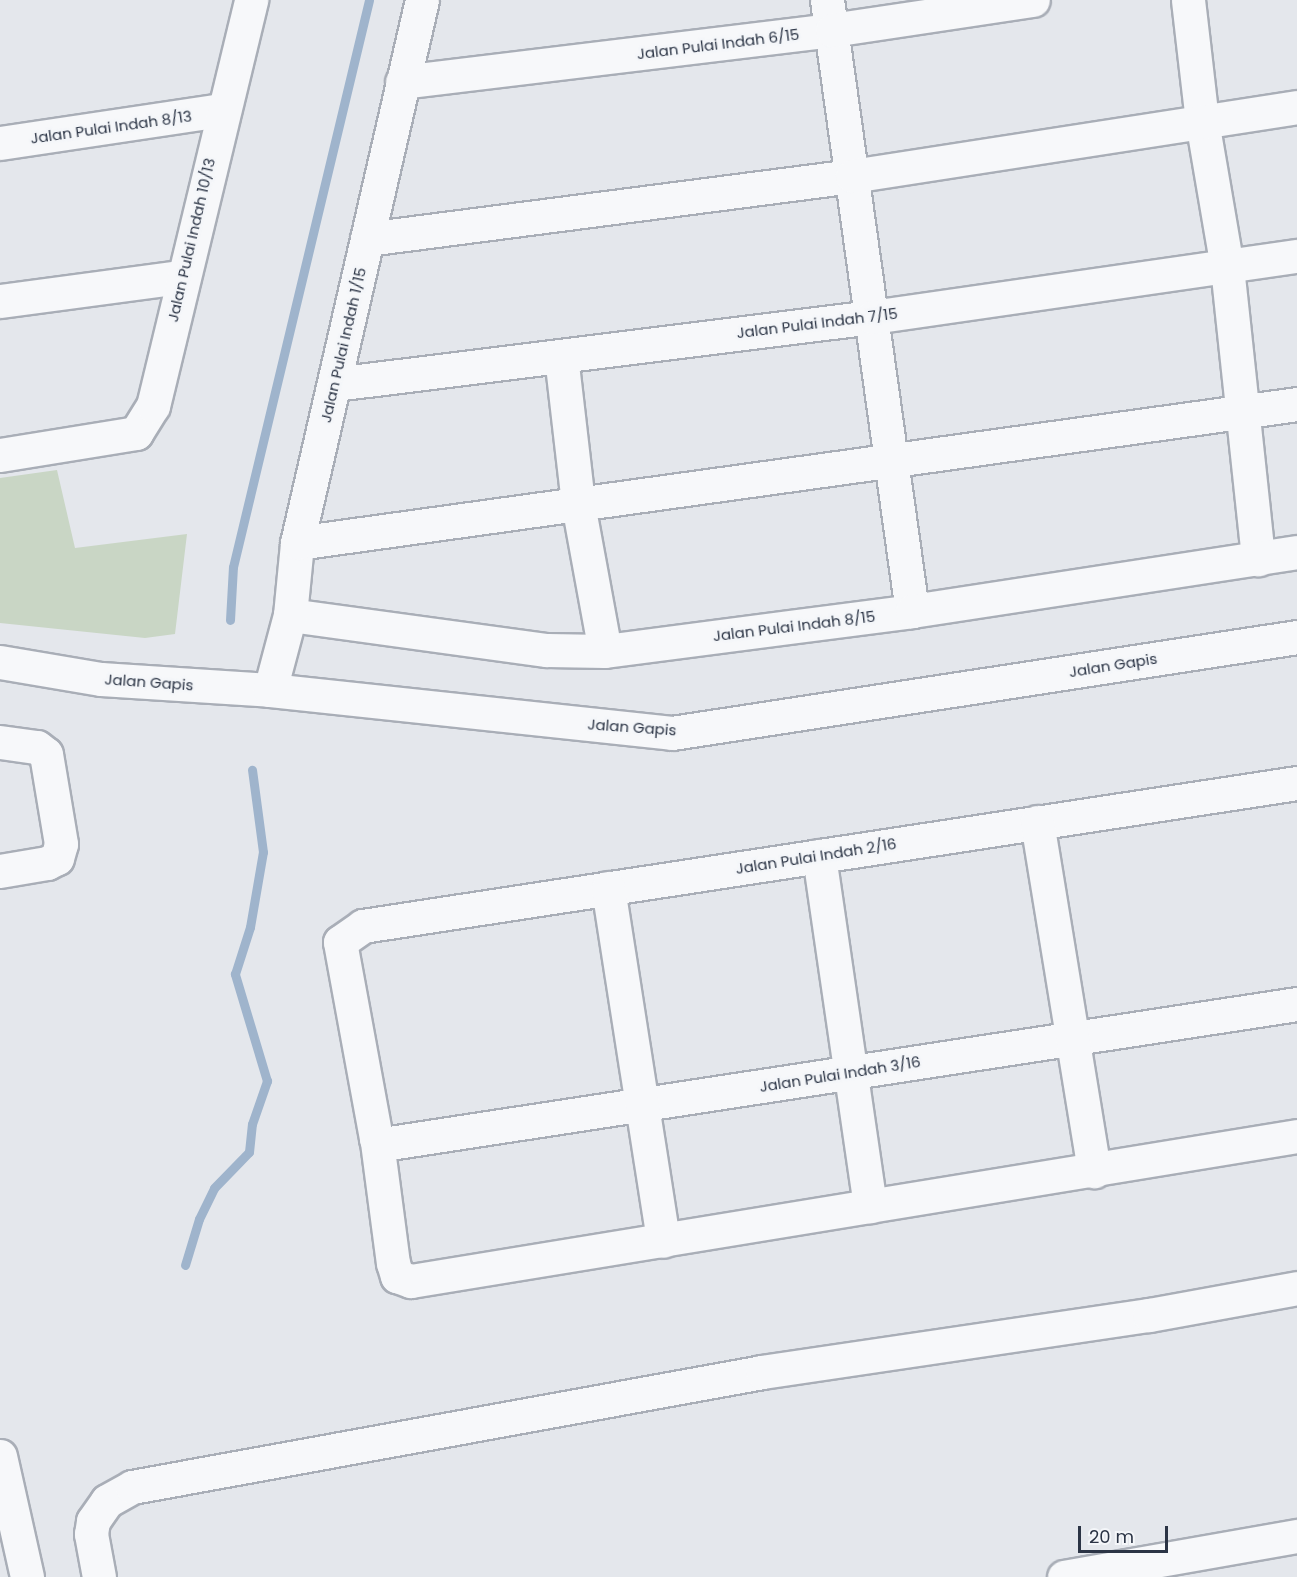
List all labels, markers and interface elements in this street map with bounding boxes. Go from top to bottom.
street label: Jalan Pulai Indah 6/15 [636,25,800,63]
street label: Jalan Pulai Indah 8/13 [29,107,193,147]
street label: Jalan Pulai Indah 10/13 [163,156,219,324]
street label: Jalan Pulai Indah 1/15 [316,266,370,424]
street label: Jalan Pulai Indah 7/15 [735,304,899,342]
street label: Jalan Pulai Indah 8/15 [712,607,876,645]
street label: Jalan Gapis [1068,649,1158,681]
street label: Jalan Gapis [104,670,194,694]
street label: Jalan Gapis [587,715,677,739]
street label: Jalan Pulai Indah 2/16 [734,834,898,878]
street label: Jalan Pulai Indah 3/16 [758,1052,922,1096]
scale bar [1081,1514,1171,1552]
text: 20 m [1089,1524,1134,1549]

